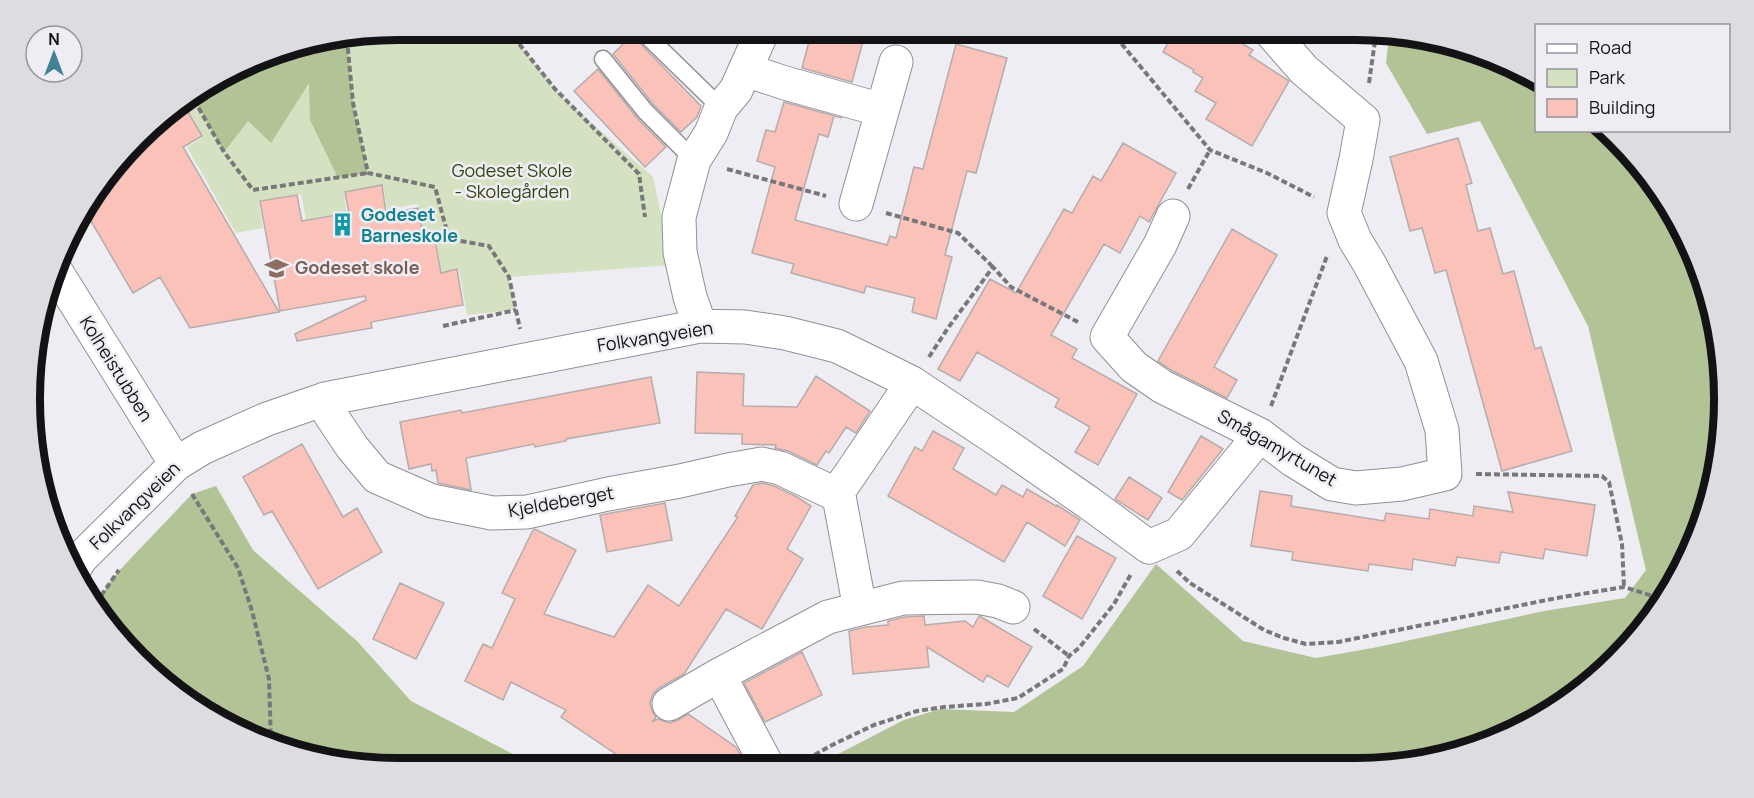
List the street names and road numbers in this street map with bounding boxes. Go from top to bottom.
street label: Kolheistubben [75,311,159,426]
street label: Folkvangveien [595,315,714,357]
street label: Smågamyrtunet [1213,403,1342,491]
street label: Folkvangveien [84,456,185,555]
street label: Kjeldeberget [506,480,615,522]

